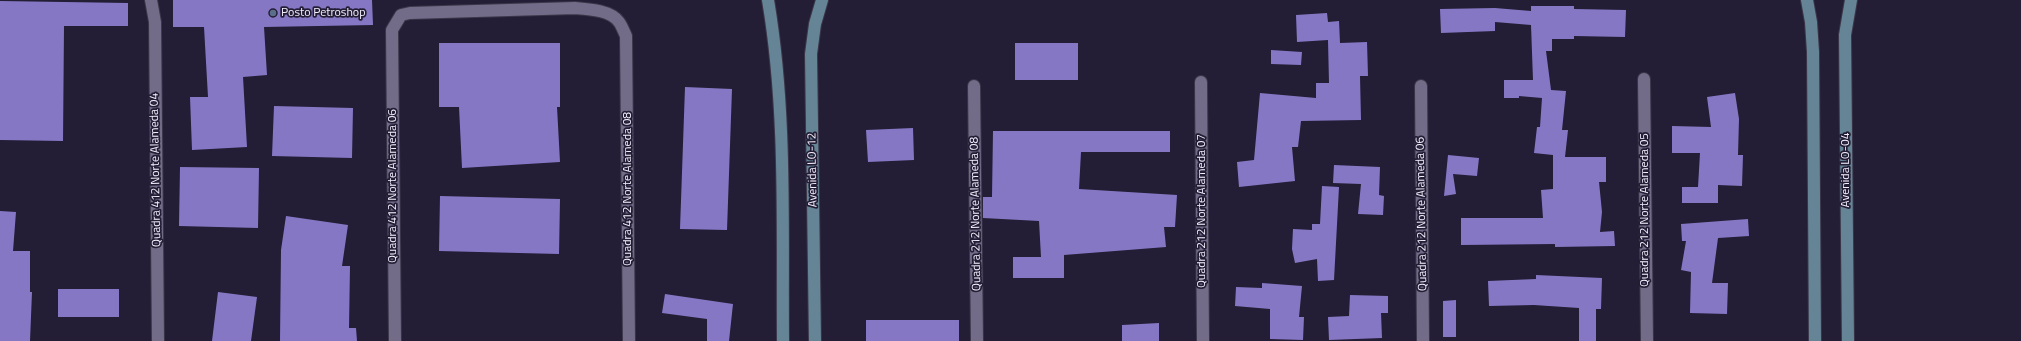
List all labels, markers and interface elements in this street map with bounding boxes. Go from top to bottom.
place label: Posto Petroshop [281,6,366,20]
marker: Posto Petroshop [268,8,278,18]
street label: Quadra 412 Norte Alameda 04 [147,93,165,247]
street label: Quadra 412 Norte Alameda 06 [386,109,400,263]
street label: Quadra 412 Norte Alameda 08 [621,112,635,266]
street label: Avenida LO-12 [805,132,821,208]
street label: Quadra 212 Norte Alameda 05 [1638,133,1652,287]
street label: Avenida LO-04 [1839,133,1853,207]
street label: Quadra 212 Norte Alameda 07 [1195,134,1209,288]
street label: Quadra 212 Norte Alameda 08 [967,137,985,291]
street label: Quadra 212 Norte Alameda 06 [1413,137,1431,291]

